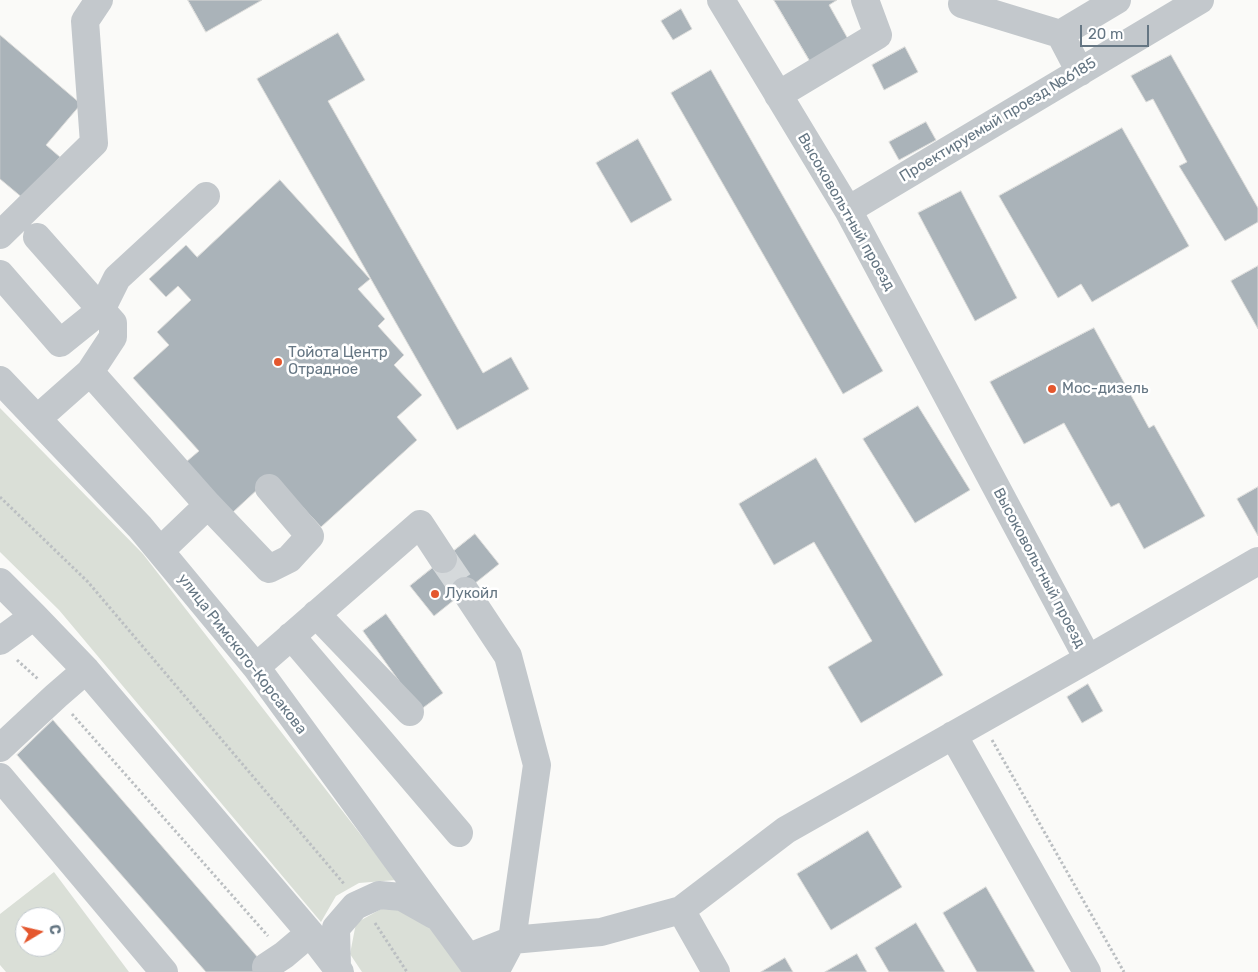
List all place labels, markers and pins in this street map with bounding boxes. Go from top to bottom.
place label: Тойота Центр Отрадное [288,344,388,379]
marker: Тойота Центр Отрадное [272,356,284,368]
place label: Мос-дизель [1062,380,1148,398]
marker: Мос-дизель [1046,383,1058,395]
place label: Лукойл [445,585,498,603]
marker: Лукойл [429,588,441,600]

